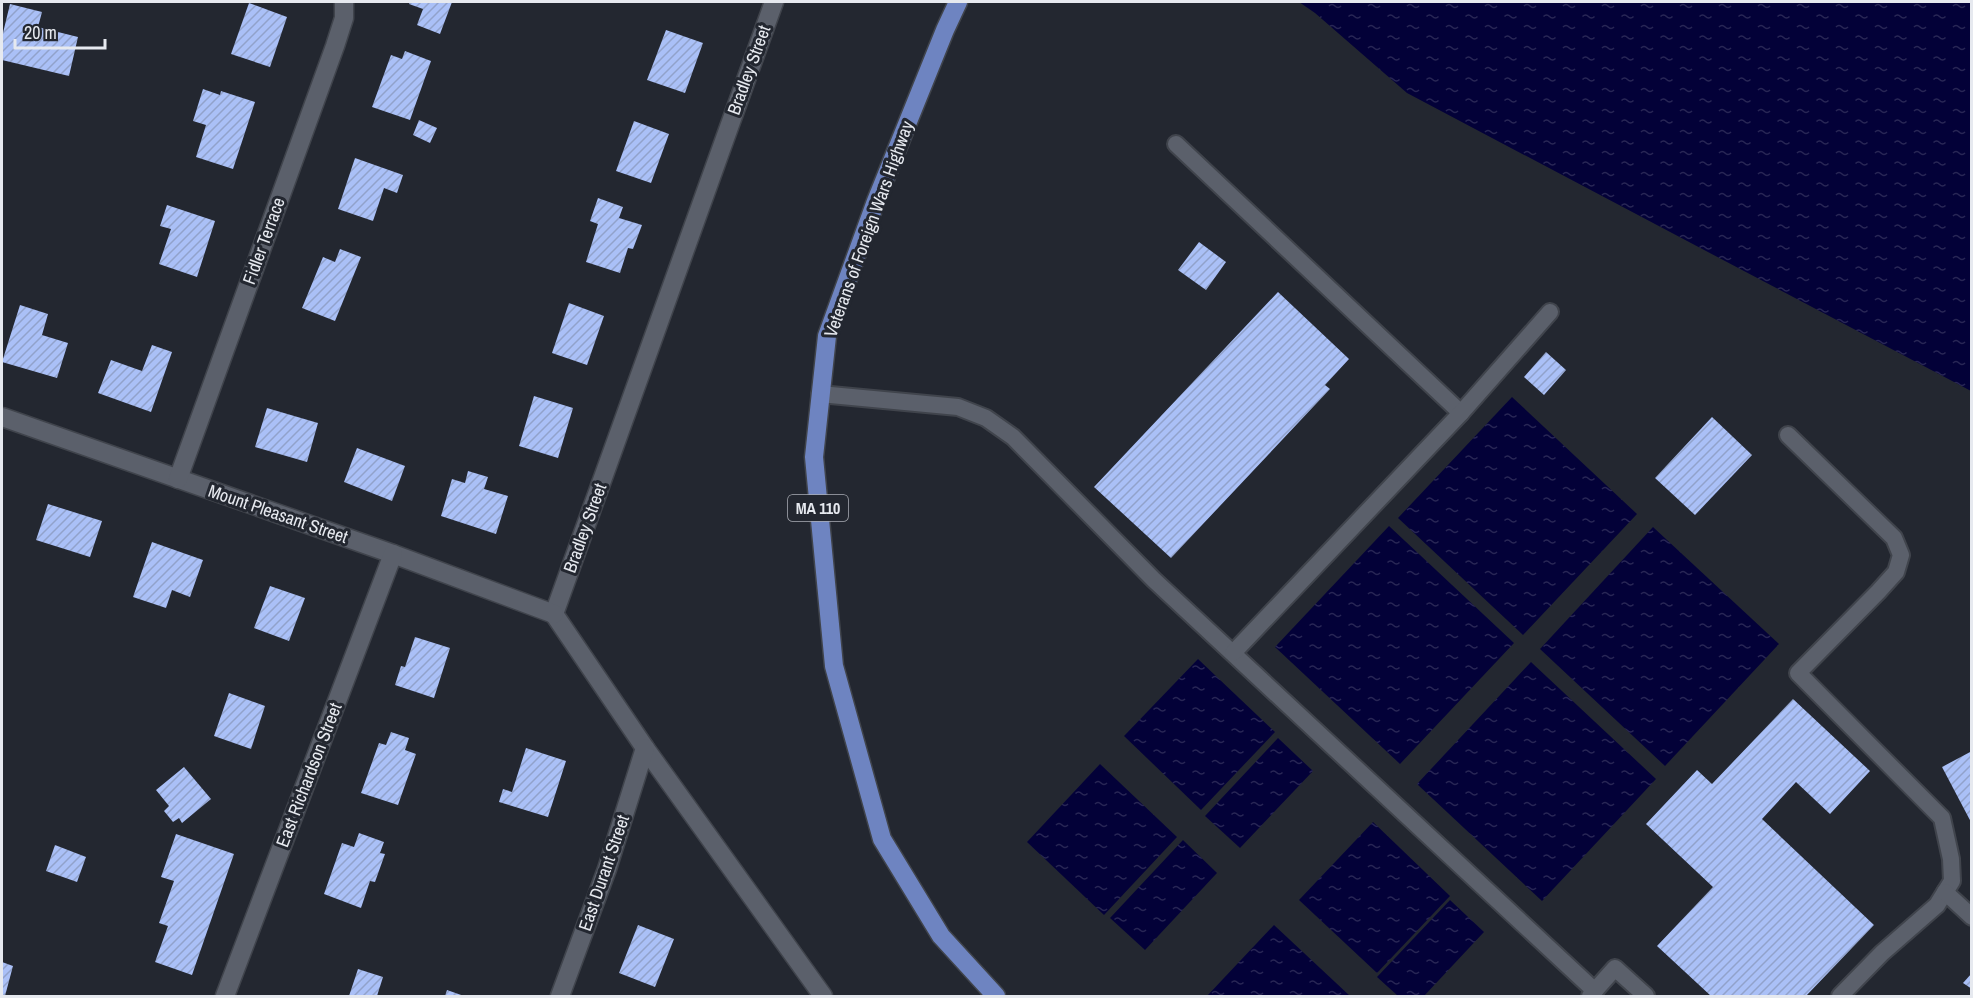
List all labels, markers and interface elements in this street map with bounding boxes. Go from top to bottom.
scale bar [15,12,105,50]
text: 20 m [24,20,57,45]
street label: Bradley Street [721,22,776,118]
street label: Veterans of Foreign Wars Highway [818,117,920,340]
street label: Fidler Terrace [236,194,291,288]
street label: Mount Pleasant Street [205,478,351,549]
street label: Bradley Street [557,480,612,576]
road number: MA 110 [788,495,848,521]
street label: East Richardson Street [270,699,348,851]
street label: East Durant Street [572,811,635,934]

